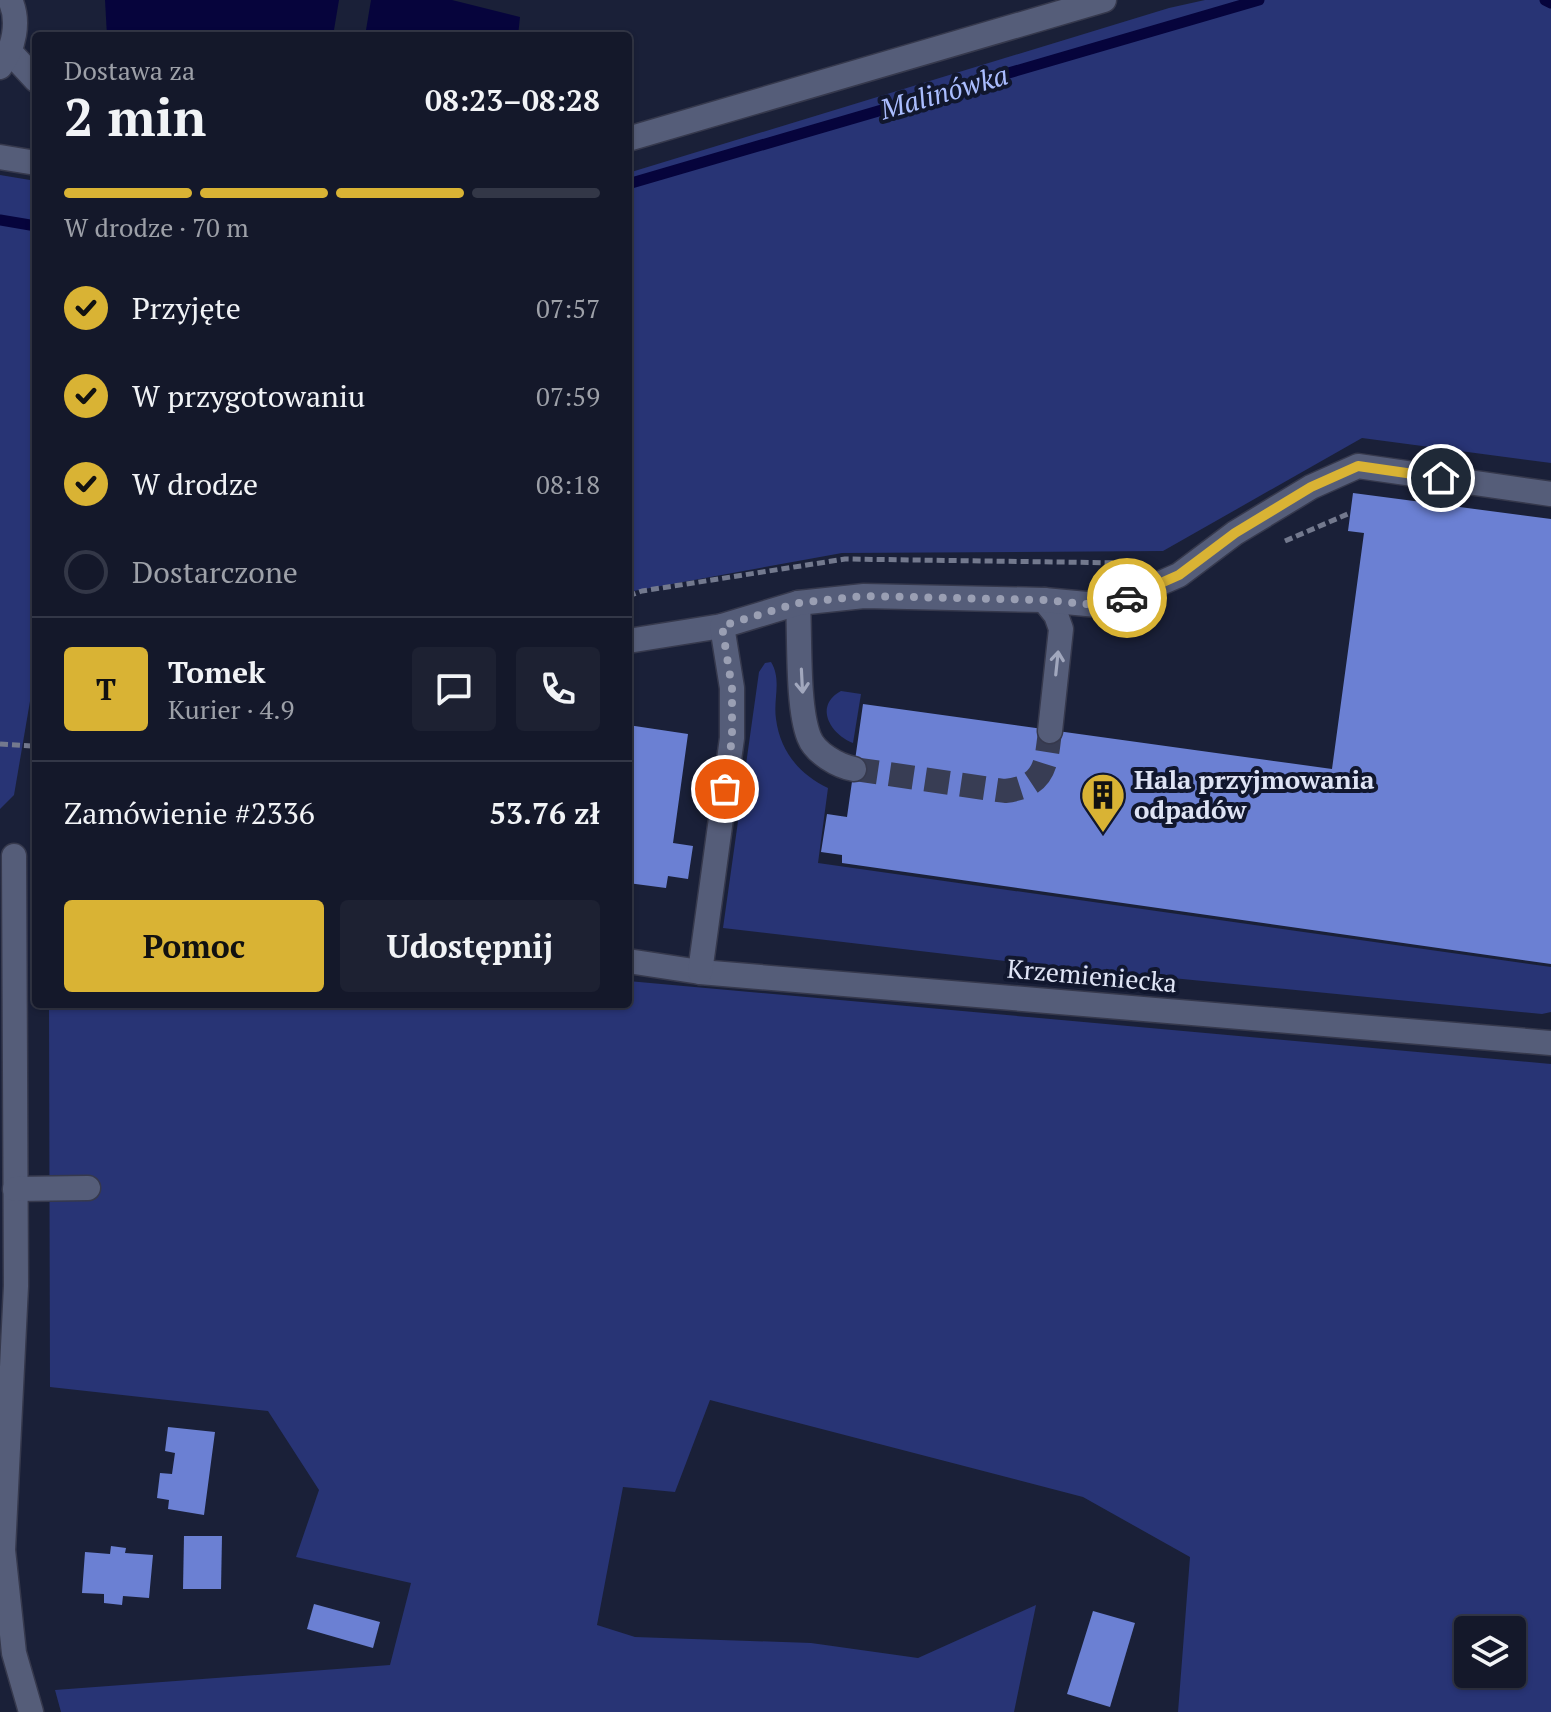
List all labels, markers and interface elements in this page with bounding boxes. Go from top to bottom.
text: Dostawa za [64,53,195,87]
water label: Malinówka [875,56,1012,128]
text: 08:23–08:28 [425,80,600,120]
text: 2 min [64,82,206,151]
text: W drodze · 70 m [64,210,249,244]
icon: check [64,286,108,330]
text: Przyjęte [132,288,241,328]
text: 07:57 [536,291,600,325]
icon: check [64,374,108,418]
text: W przygotowaniu [132,376,365,416]
text: 07:59 [536,379,600,413]
pin [1407,444,1475,512]
icon: home [1419,456,1463,500]
icon: check [64,462,108,506]
text: W drodze [132,464,258,504]
text: 08:18 [536,467,600,501]
text: Dostarczone [132,552,298,592]
courier [1087,558,1167,638]
icon: car [1105,576,1149,620]
button: chat [412,647,496,731]
button: phone [516,647,600,731]
one-way arrow [1050,650,1065,677]
text: Tomek [168,652,266,692]
one-way arrow [794,667,809,694]
text: T [96,669,116,709]
text: Kurier · 4.9 [168,692,294,726]
pin [691,755,759,823]
place label: Hala przyjmowania odpadów [1134,762,1375,826]
icon: bag [703,767,747,811]
building icon: Hala przyjmowania odpadów [1079,771,1127,834]
text: Zamówienie #2336 [64,793,315,833]
text: 53.76 zł [489,793,600,833]
button: Pomoc [64,900,324,992]
button: Udostępnij [340,900,600,992]
street label: Krzemieniecka [1006,951,1179,999]
map controls [1454,1616,1526,1688]
button: layers [1454,1616,1526,1688]

